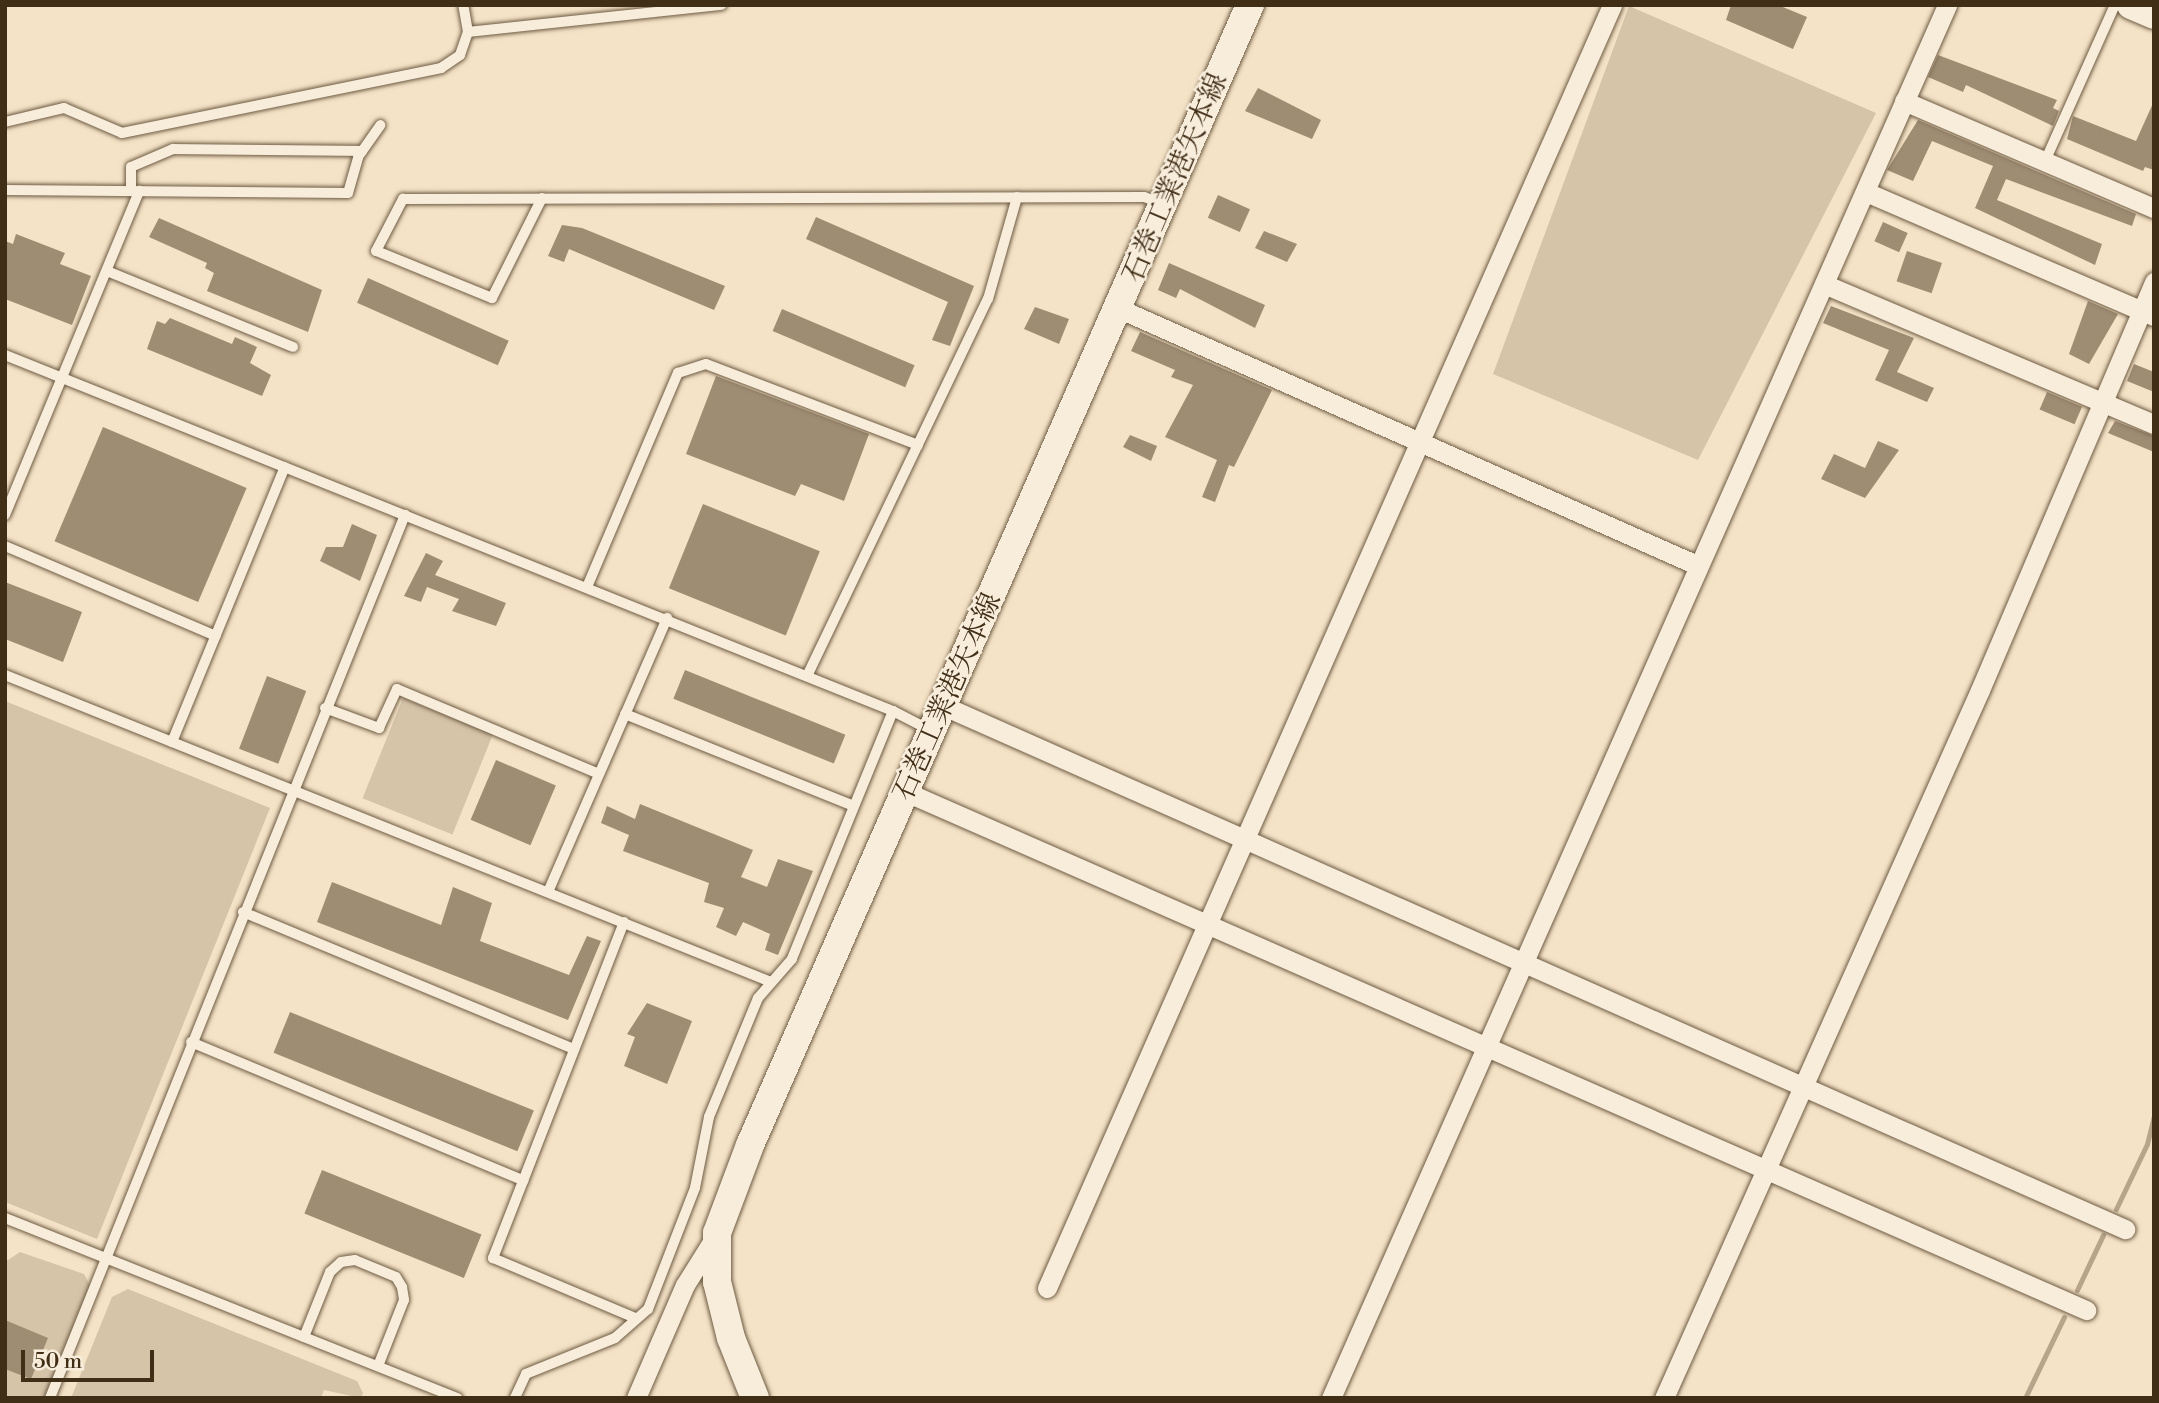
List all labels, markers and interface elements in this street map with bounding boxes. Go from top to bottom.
street label: 石巻工業港矢本線 [1117,68,1235,288]
street label: 石巻工業港矢本線 [887,588,1009,806]
scale bar [24,1336,158,1380]
text: 50 m [34,1349,82,1375]

